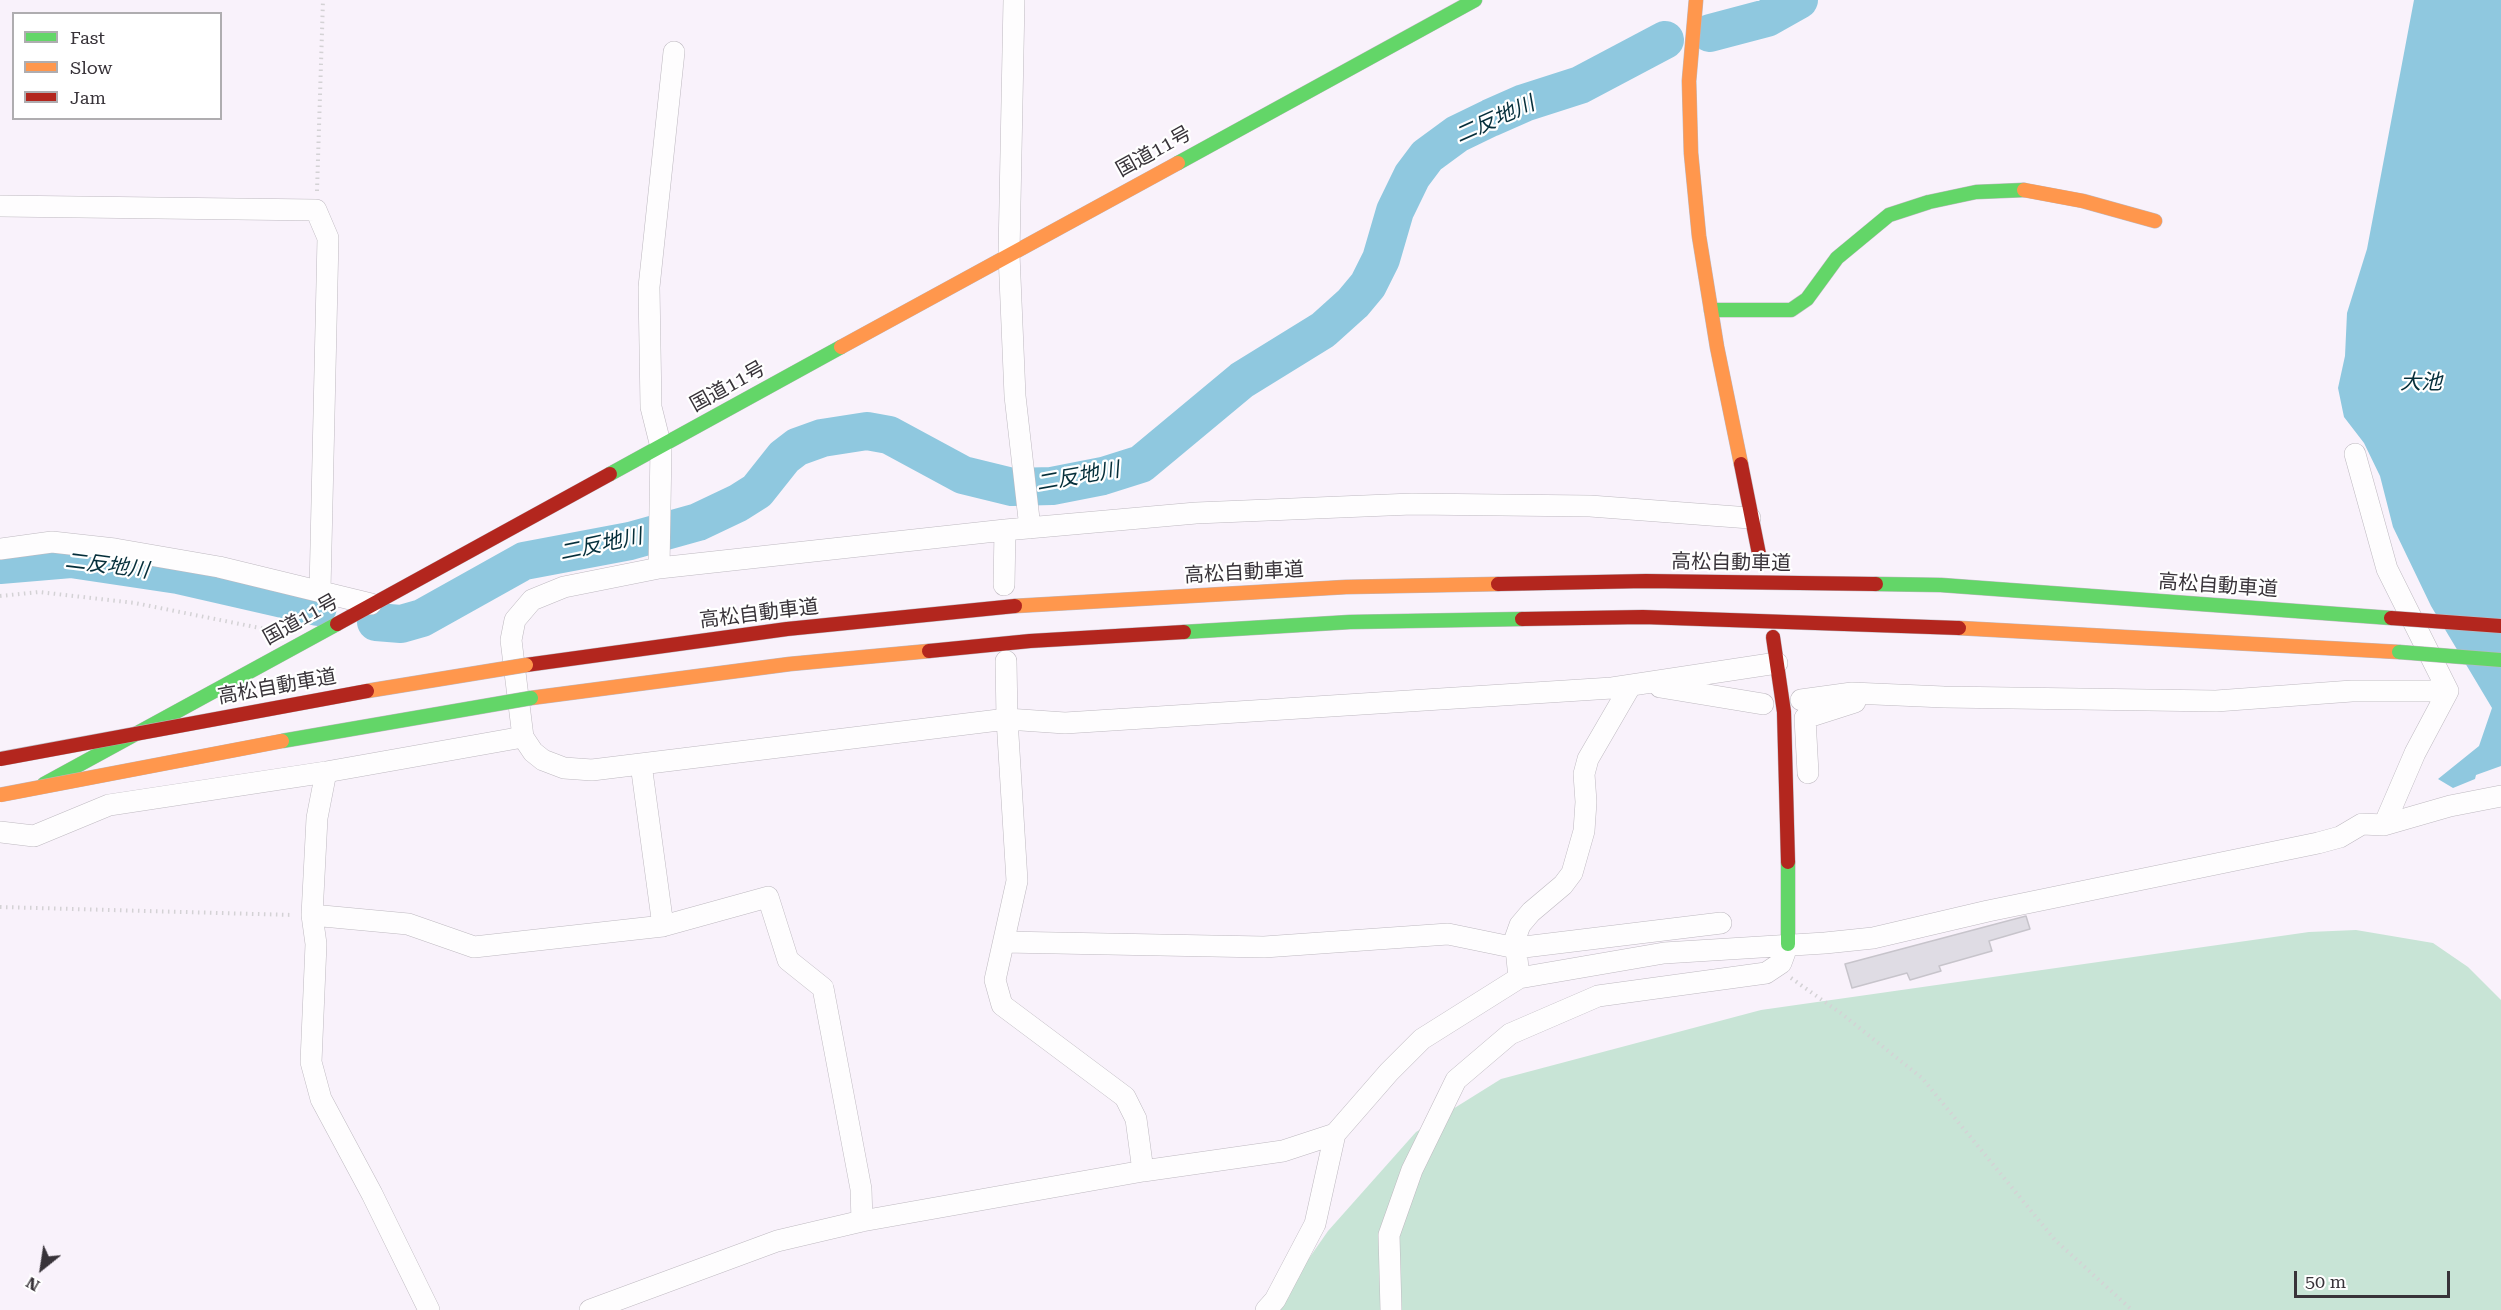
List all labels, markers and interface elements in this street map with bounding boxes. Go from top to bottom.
legend [12,12,222,120]
text: Fast [70,27,105,48]
text: Slow [70,57,112,78]
text: Jam [70,87,106,108]
water label: 二反地川 [1452,91,1538,149]
street label: 国道11号 [1112,122,1196,182]
street label: 国道11号 [686,357,770,417]
water label: 大池 [2400,370,2442,396]
water label: 二反地川 [1034,457,1122,497]
water label: 二反地川 [557,524,645,566]
water label: 二反地川 [64,548,150,584]
street label: 高松自動車道 [1671,550,1791,576]
street label: 高松自動車道 [1183,558,1305,588]
street label: 高松自動車道 [2157,570,2279,602]
street label: 国道11号 [259,590,343,650]
street label: 高松自動車道 [698,595,820,633]
street label: 高松自動車道 [216,665,338,709]
north arrow [12,1238,72,1298]
scale bar [2297,1259,2453,1297]
text: 50 m [2305,1271,2346,1292]
text: N [23,1273,43,1295]

